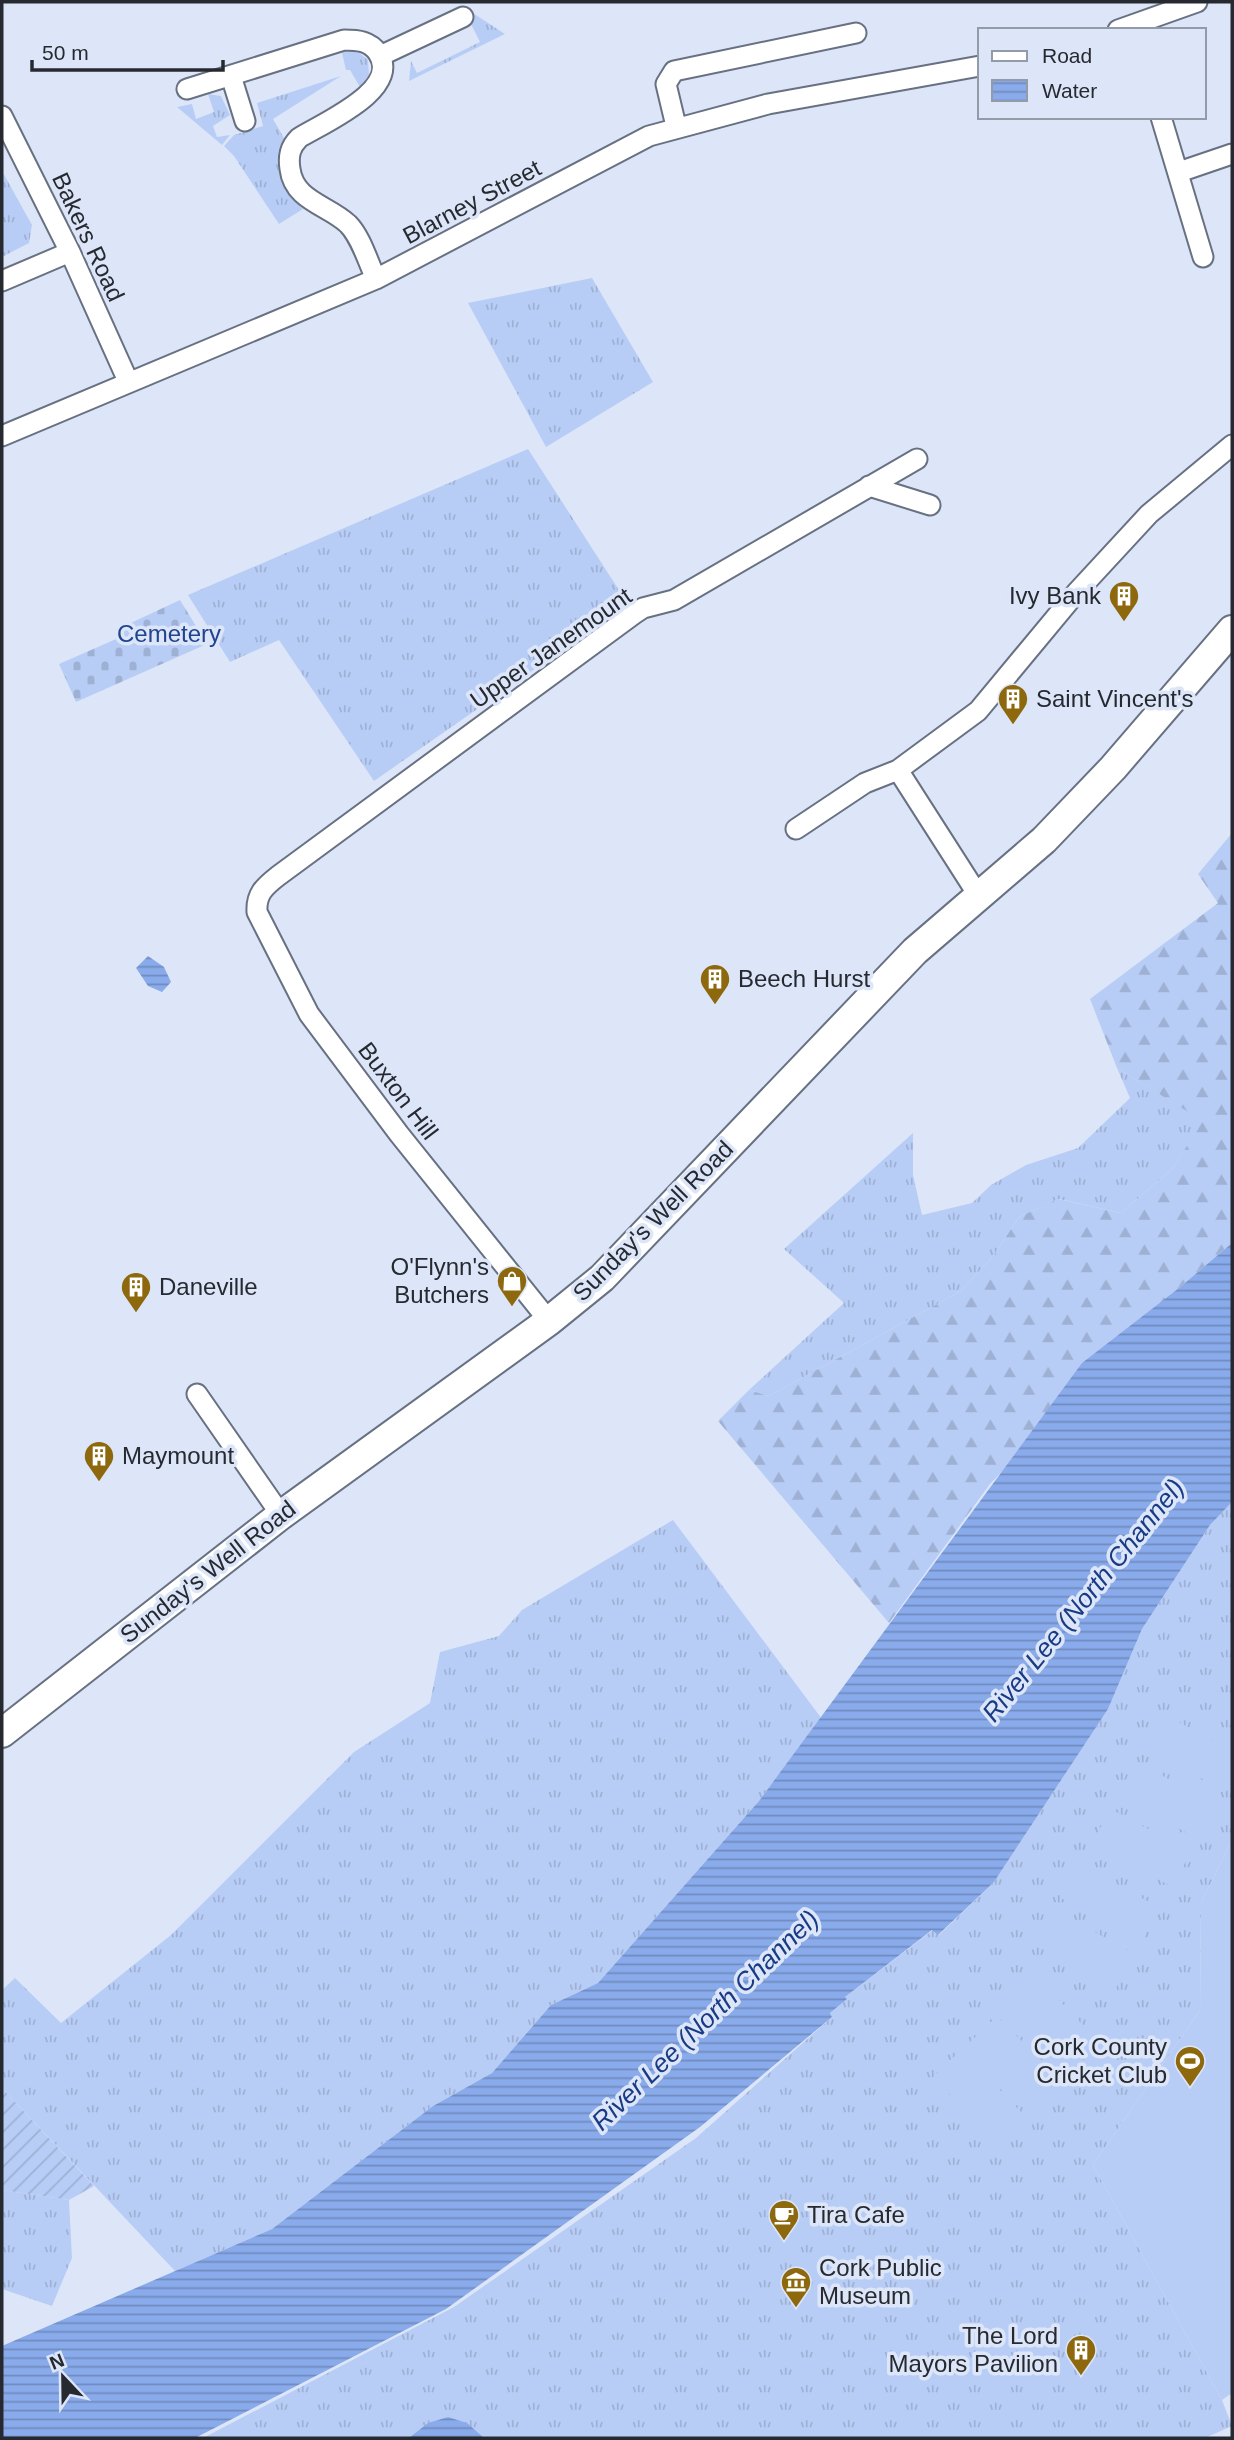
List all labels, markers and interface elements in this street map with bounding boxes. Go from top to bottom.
scale bar [32,28,222,72]
legend [978,28,1206,119]
text: 50 m [42,41,89,64]
text: Road [1042,44,1092,67]
text: Water [1042,79,1097,102]
street label: Blarney Street [398,154,546,249]
street label: Bakers Road [47,168,130,305]
building icon: Ivy Bank [1107,579,1141,623]
street label: Upper Janemount [465,582,637,713]
place label: Ivy Bank [1009,582,1102,609]
park label: Cemetery [117,620,221,647]
building icon: Saint Vincent's [996,682,1030,726]
place label: Saint Vincent's [1036,685,1194,712]
building icon: Beech Hurst [698,962,732,1006]
place label: Beech Hurst [738,965,870,992]
street label: Buxton Hill [353,1037,444,1145]
street label: Sunday's Well Road [567,1135,738,1306]
place label: O'Flynn's Butchers [390,1253,489,1308]
shop icon: O'Flynn's Butchers [495,1264,529,1308]
building icon: Daneville [119,1270,153,1314]
place label: Daneville [159,1273,258,1300]
building icon: Maymount [82,1439,116,1483]
place label: Maymount [122,1442,234,1469]
water label: River Lee (North Channel) [976,1473,1190,1727]
street label: Sunday's Well Road [115,1495,301,1648]
water label: River Lee (North Channel) [585,1904,825,2136]
place label: Cork County Cricket Club [1034,2033,1167,2088]
sports icon: Cork County Cricket Club [1173,2044,1207,2088]
cafe icon: Tira Cafe [767,2198,801,2242]
place label: Tira Cafe [807,2201,905,2228]
place label: Cork Public Museum [819,2254,942,2309]
museum icon: Cork Public Museum [779,2265,813,2309]
place label: The Lord Mayors Pavilion [889,2322,1058,2377]
building icon: The Lord Mayors Pavilion [1064,2333,1098,2377]
north arrow [28,2342,98,2412]
text: N [47,2349,67,2374]

